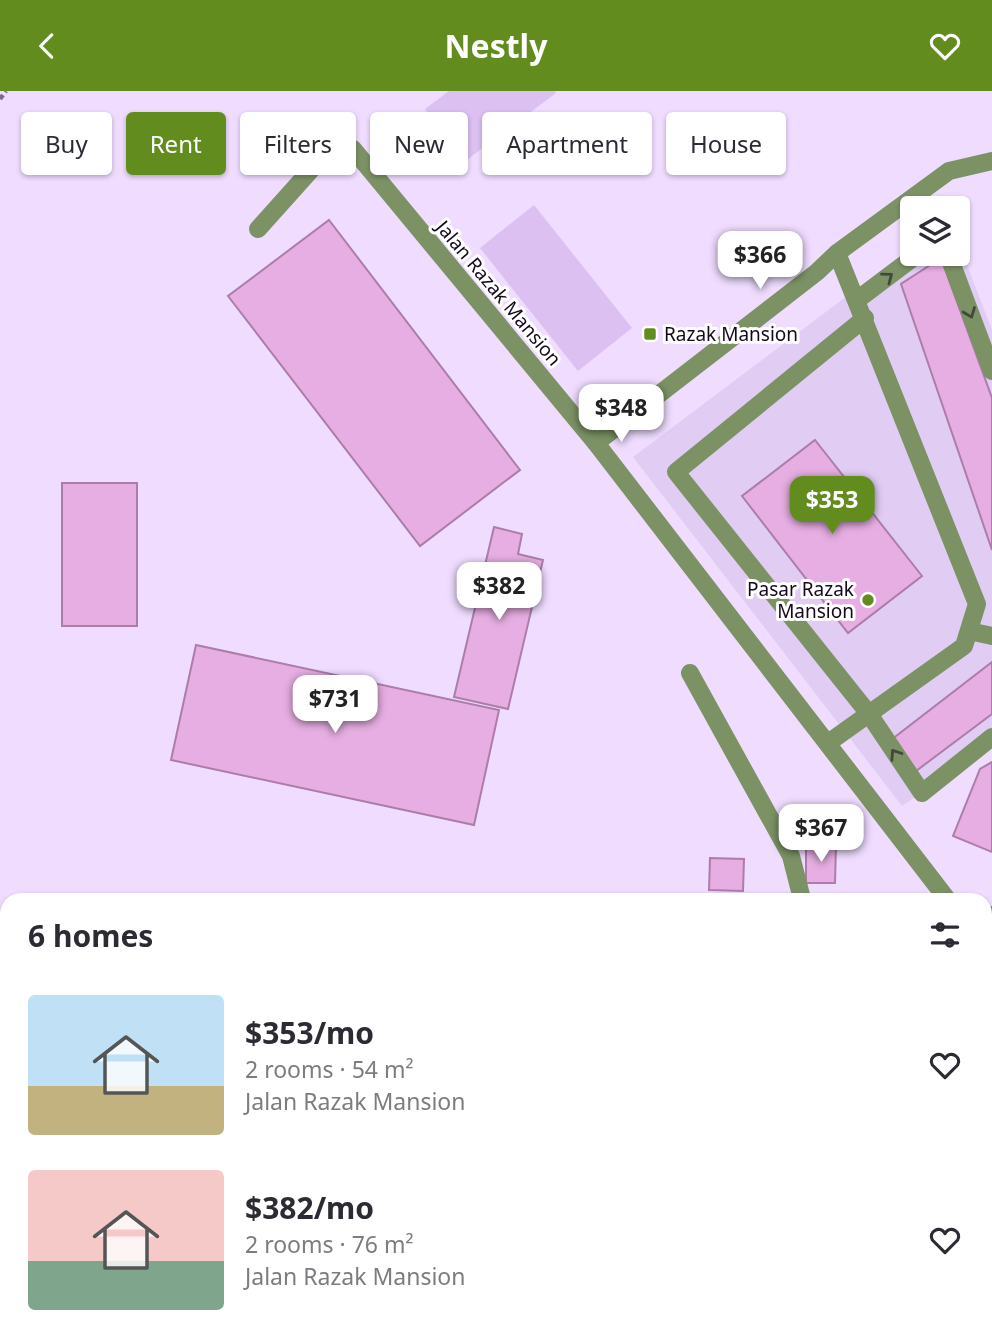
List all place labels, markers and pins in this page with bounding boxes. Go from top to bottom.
pin: $366 [719,231,801,291]
place label: Razak Mansion [664,321,798,347]
marker: Razak Mansion [642,326,658,342]
pin: $348 [580,385,662,444]
pin: $353 [791,477,873,536]
pin: $382 [458,563,540,622]
place label: Pasar Razak Mansion [747,576,854,624]
marker: Pasar Razak Mansion [860,592,876,608]
pin: $731 [294,675,376,735]
pin: $367 [780,805,862,864]

